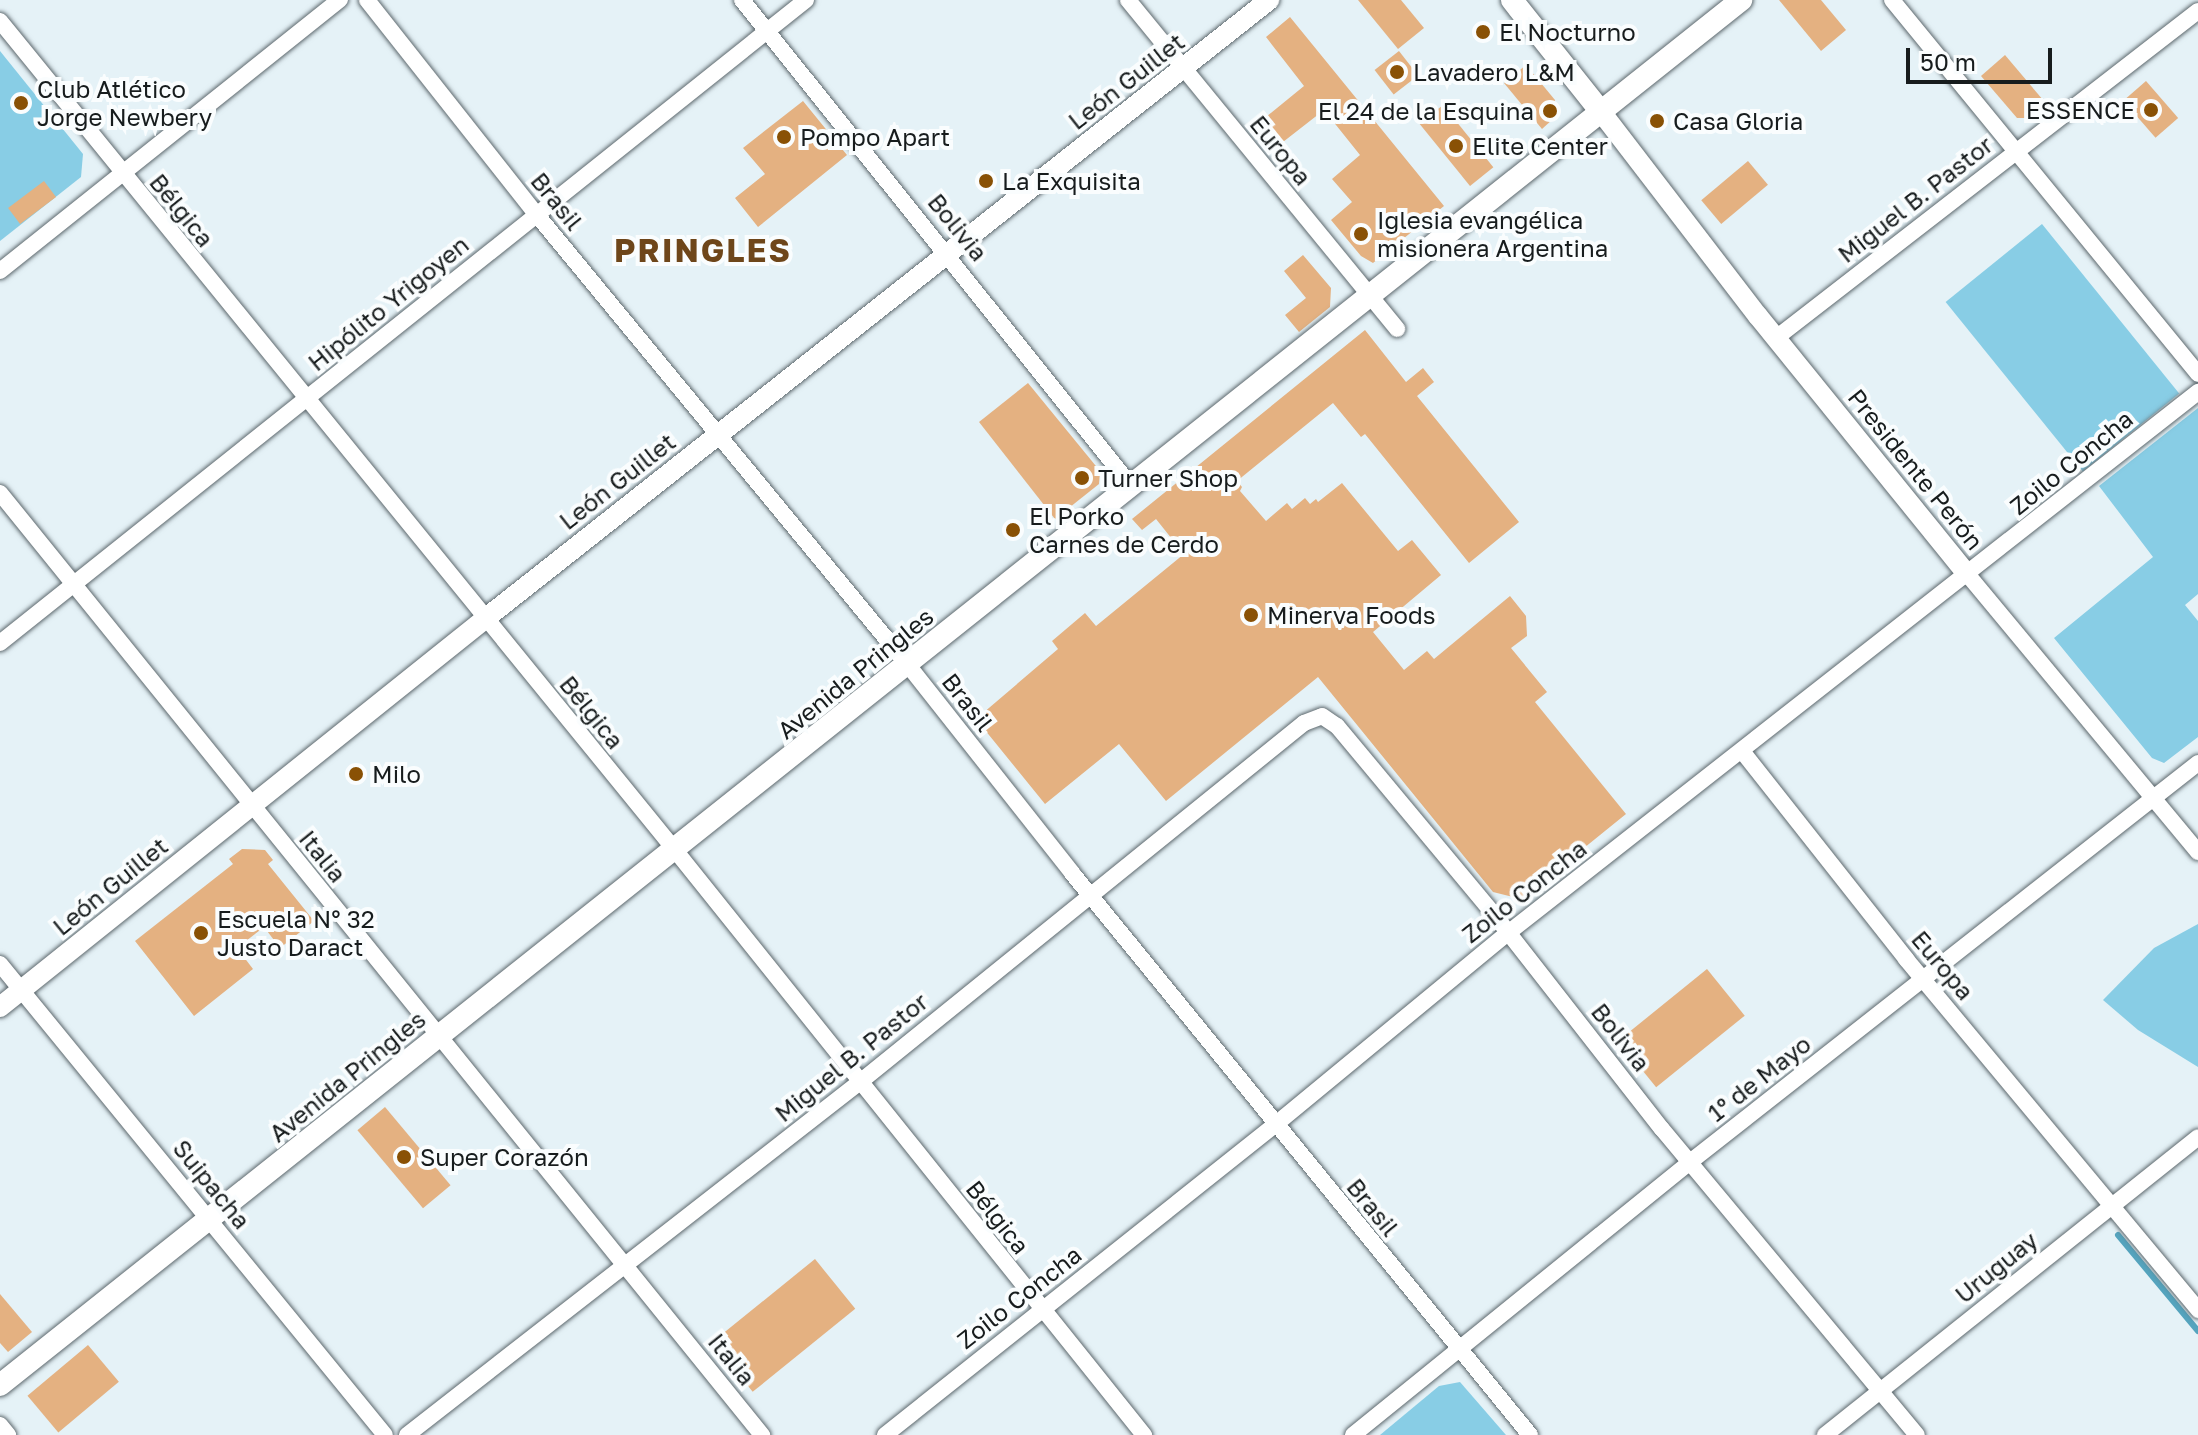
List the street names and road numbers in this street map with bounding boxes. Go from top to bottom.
street label: León Guillet [1062,27,1190,135]
street label: Europa [1244,109,1318,191]
street label: Miguel B. Pastor [1832,130,1998,268]
street label: Brasil [525,166,589,236]
street label: Bélgica [144,168,220,252]
street label: Bolivia [922,188,994,266]
street label: Hipólito Yrigoyen [302,230,474,376]
street label: Presidente Perón [1842,383,1990,555]
street label: Zoilo Concha [2004,404,2138,520]
street label: León Guillet [553,427,681,535]
street label: Avenida Pringles [771,601,939,745]
street label: Brasil [936,667,1000,737]
street label: Bélgica [554,670,630,754]
street label: Italia [293,824,353,888]
street label: León Guillet [47,831,173,941]
street label: Zoilo Concha [1456,834,1592,948]
street label: Europa [1906,925,1980,1005]
street label: Miguel B. Pastor [769,987,933,1127]
street label: Bolivia [1586,997,1656,1077]
street label: Avenida Pringles [263,1004,431,1148]
street label: 1º de Mayo [1702,1029,1816,1127]
street label: Suipacha [167,1134,257,1234]
street label: Brasil [1341,1172,1405,1242]
street label: Bélgica [960,1175,1036,1259]
street label: Uruguay [1949,1225,2043,1309]
street label: Zoilo Concha [951,1240,1087,1354]
street label: Italia [702,1327,762,1391]

